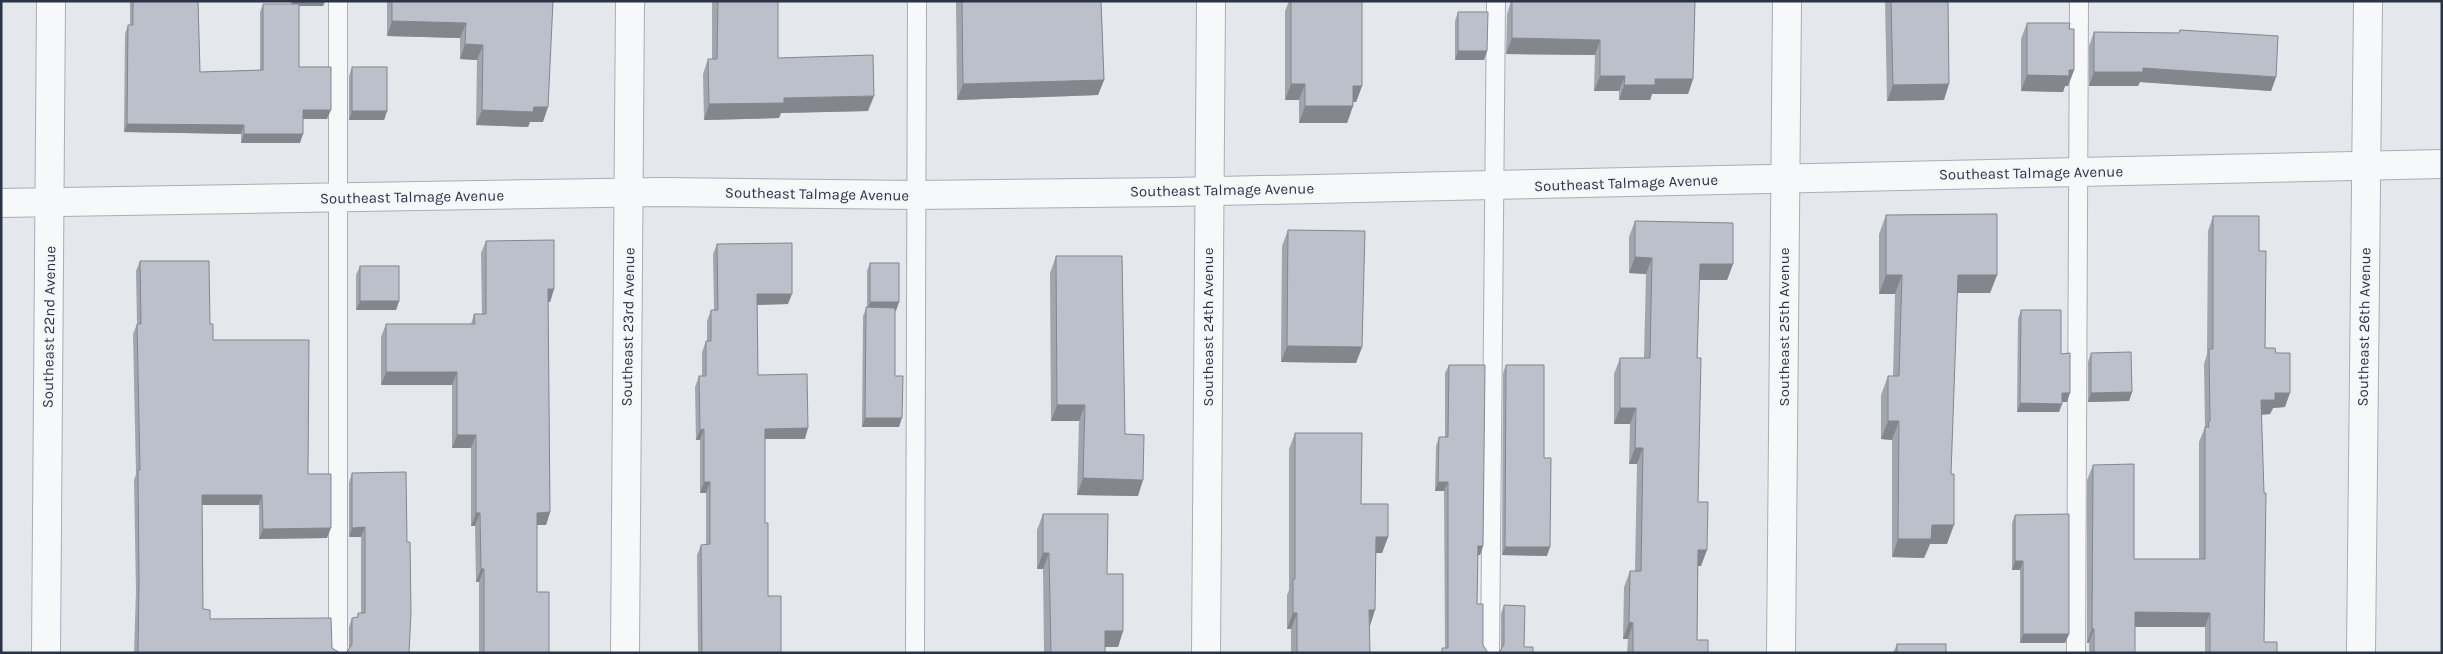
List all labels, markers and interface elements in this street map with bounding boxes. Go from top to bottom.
street label: Southeast Talmage Avenue [1939,162,2123,184]
street label: Southeast Talmage Avenue [1534,171,1718,195]
street label: Southeast Talmage Avenue [1130,179,1314,201]
street label: Southeast Talmage Avenue [725,183,909,205]
street label: Southeast Talmage Avenue [320,186,504,208]
street label: Southeast 22nd Avenue [39,246,59,408]
street label: Southeast 23rd Avenue [618,247,638,407]
street label: Southeast 26th Avenue [2354,247,2374,407]
street label: Southeast 24th Avenue [1199,248,1217,406]
street label: Southeast 25th Avenue [1775,248,1793,406]

